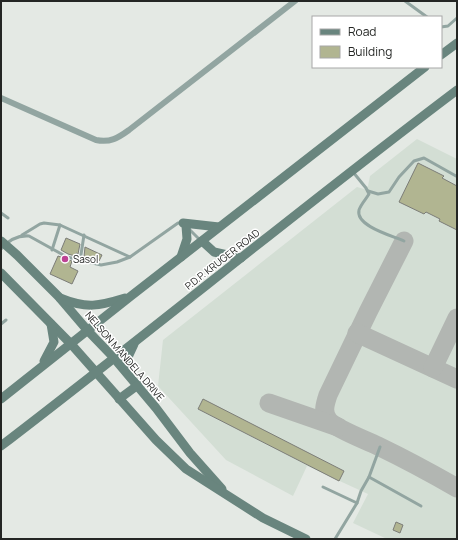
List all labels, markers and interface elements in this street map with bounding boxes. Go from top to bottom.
legend [312,16,442,68]
text: Road [348,23,376,40]
text: Building [348,43,392,60]
street label: P.D.P. KRUGER ROAD [182,225,263,293]
place label: Sasol [73,252,98,266]
marker: Sasol [60,254,70,264]
street label: NELSON MANDELA DRIVE [82,308,168,404]

